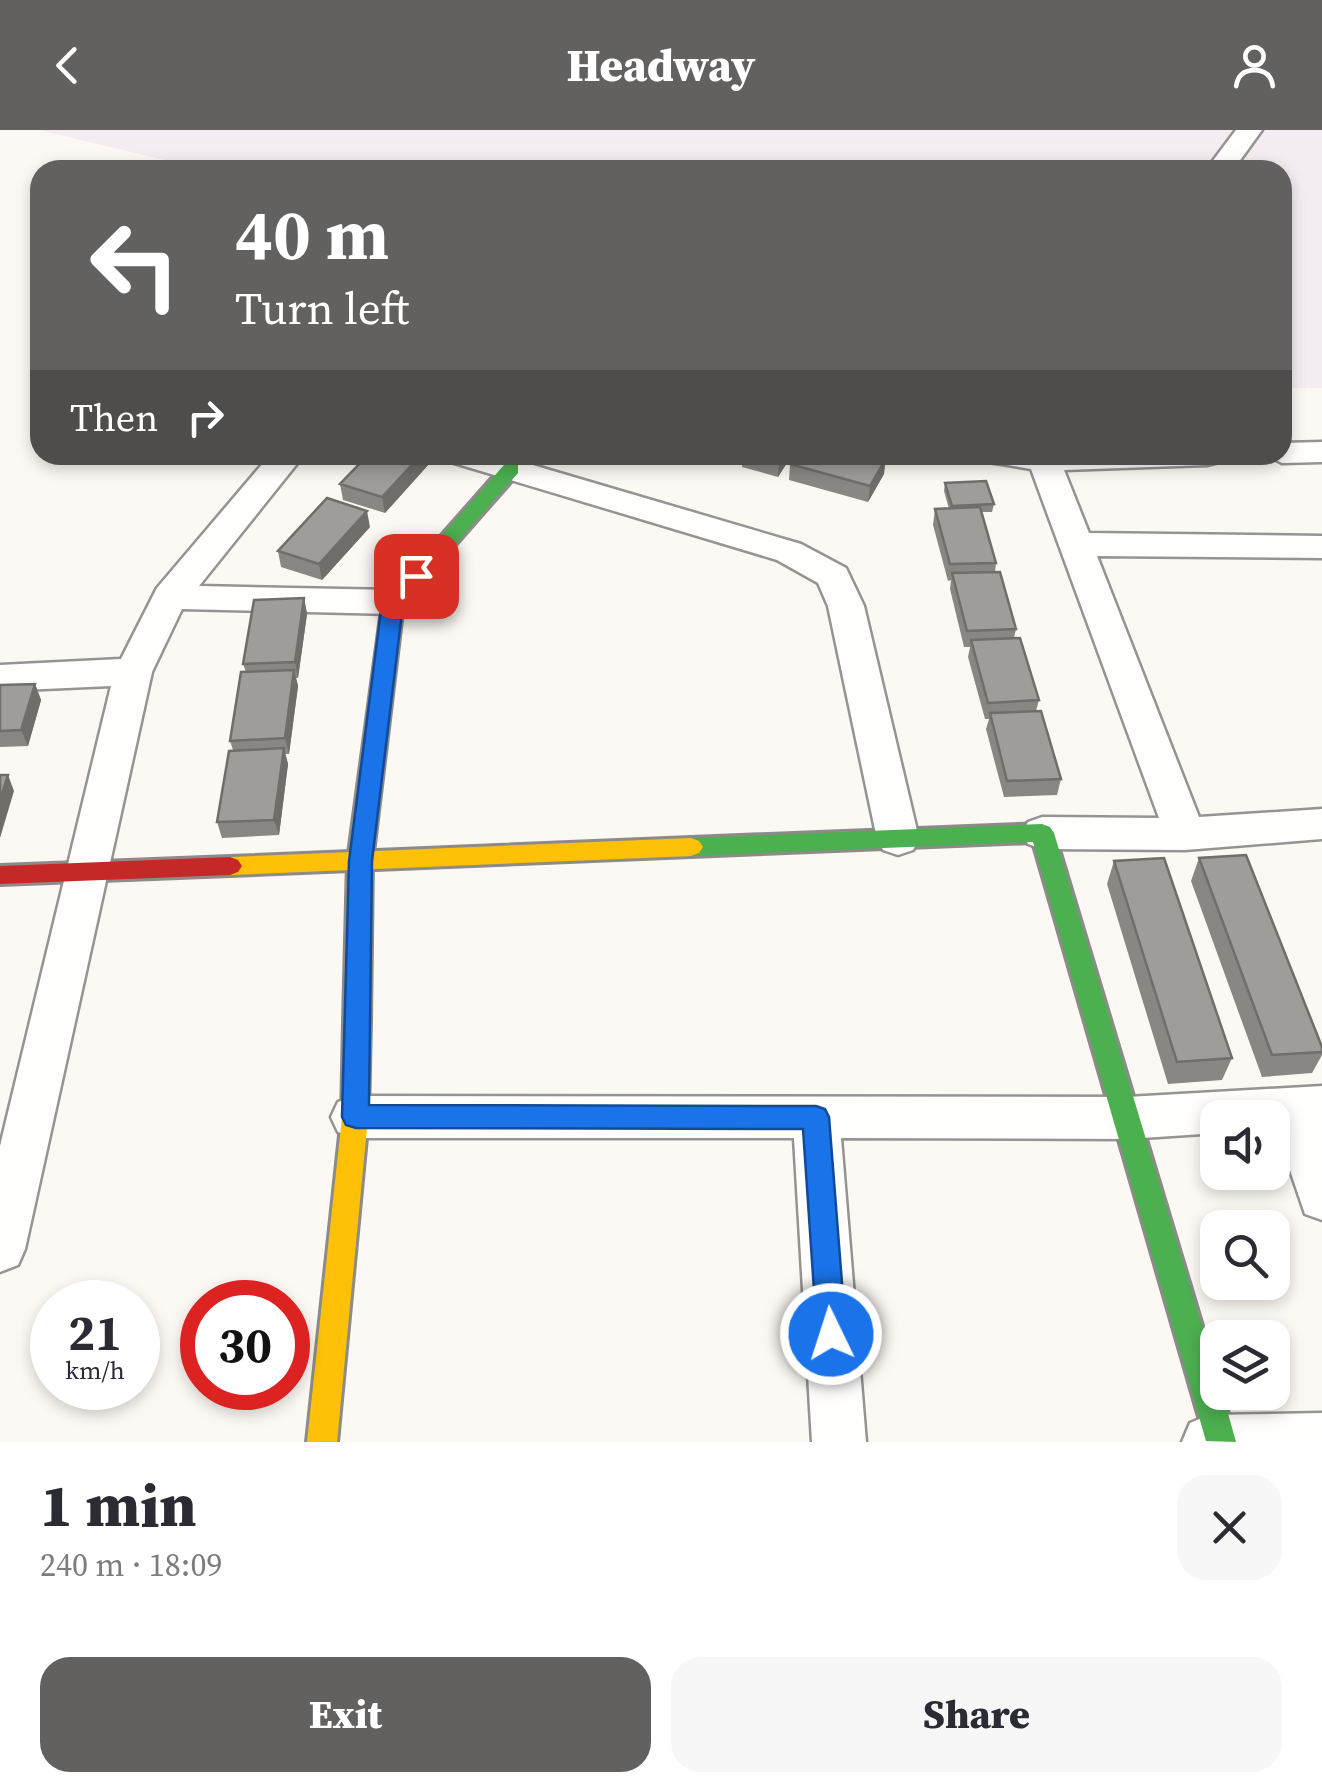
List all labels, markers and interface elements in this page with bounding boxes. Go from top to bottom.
text: Headway [566,34,756,96]
icon: back [40,38,95,93]
icon: person [1227,38,1282,93]
text: 40 m [235,186,389,282]
icon: left [70,200,200,330]
text: Turn left [235,277,409,339]
icon: right [178,390,233,445]
text: Then [70,392,158,444]
pin [374,534,459,619]
icon: arrive [389,549,444,604]
map controls [1200,1100,1290,1410]
button: sound [1200,1100,1290,1190]
button: search [1200,1210,1290,1300]
speed limit sign: 30 [180,1280,310,1410]
position arrow [779,1282,883,1386]
text: 21 [68,1298,122,1367]
button: layers [1200,1320,1290,1410]
text: km/h [65,1353,125,1387]
text: 1 min [40,1464,196,1546]
button: close [1177,1475,1282,1580]
text: 240 m · 18:09 [40,1543,222,1587]
button: Exit [40,1657,651,1772]
button: Share [671,1657,1282,1772]

